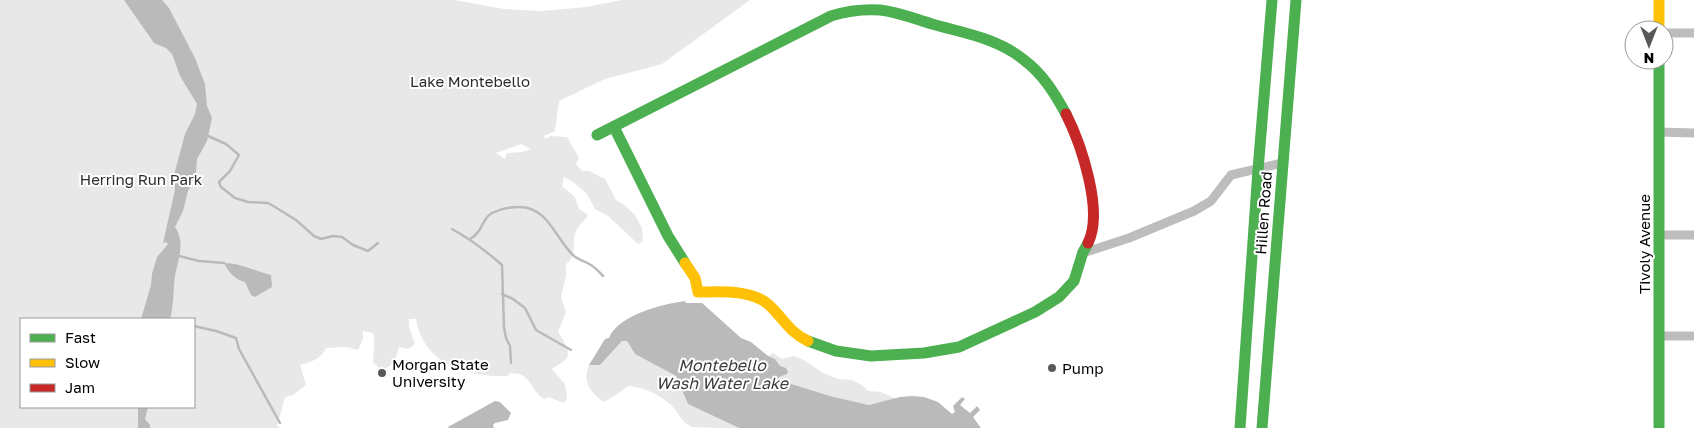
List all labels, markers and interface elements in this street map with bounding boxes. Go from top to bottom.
north arrow [1624,20,1674,70]
text: N [1644,50,1654,67]
park label: Lake Montebello [410,72,530,90]
park label: Herring Run Park [80,170,203,188]
street label: Hillen Road [1251,171,1275,255]
street label: Tivoly Avenue [1635,194,1653,294]
legend [20,318,195,408]
text: Fast [65,328,96,346]
text: Slow [65,353,100,371]
place label: Morgan State University [392,355,489,390]
water label: Montebello Wash Water Lake [656,355,790,393]
place label: Pump [1062,359,1103,377]
marker: Pump [1046,362,1058,374]
marker: Morgan State University [376,367,388,379]
text: Jam [65,378,95,396]

